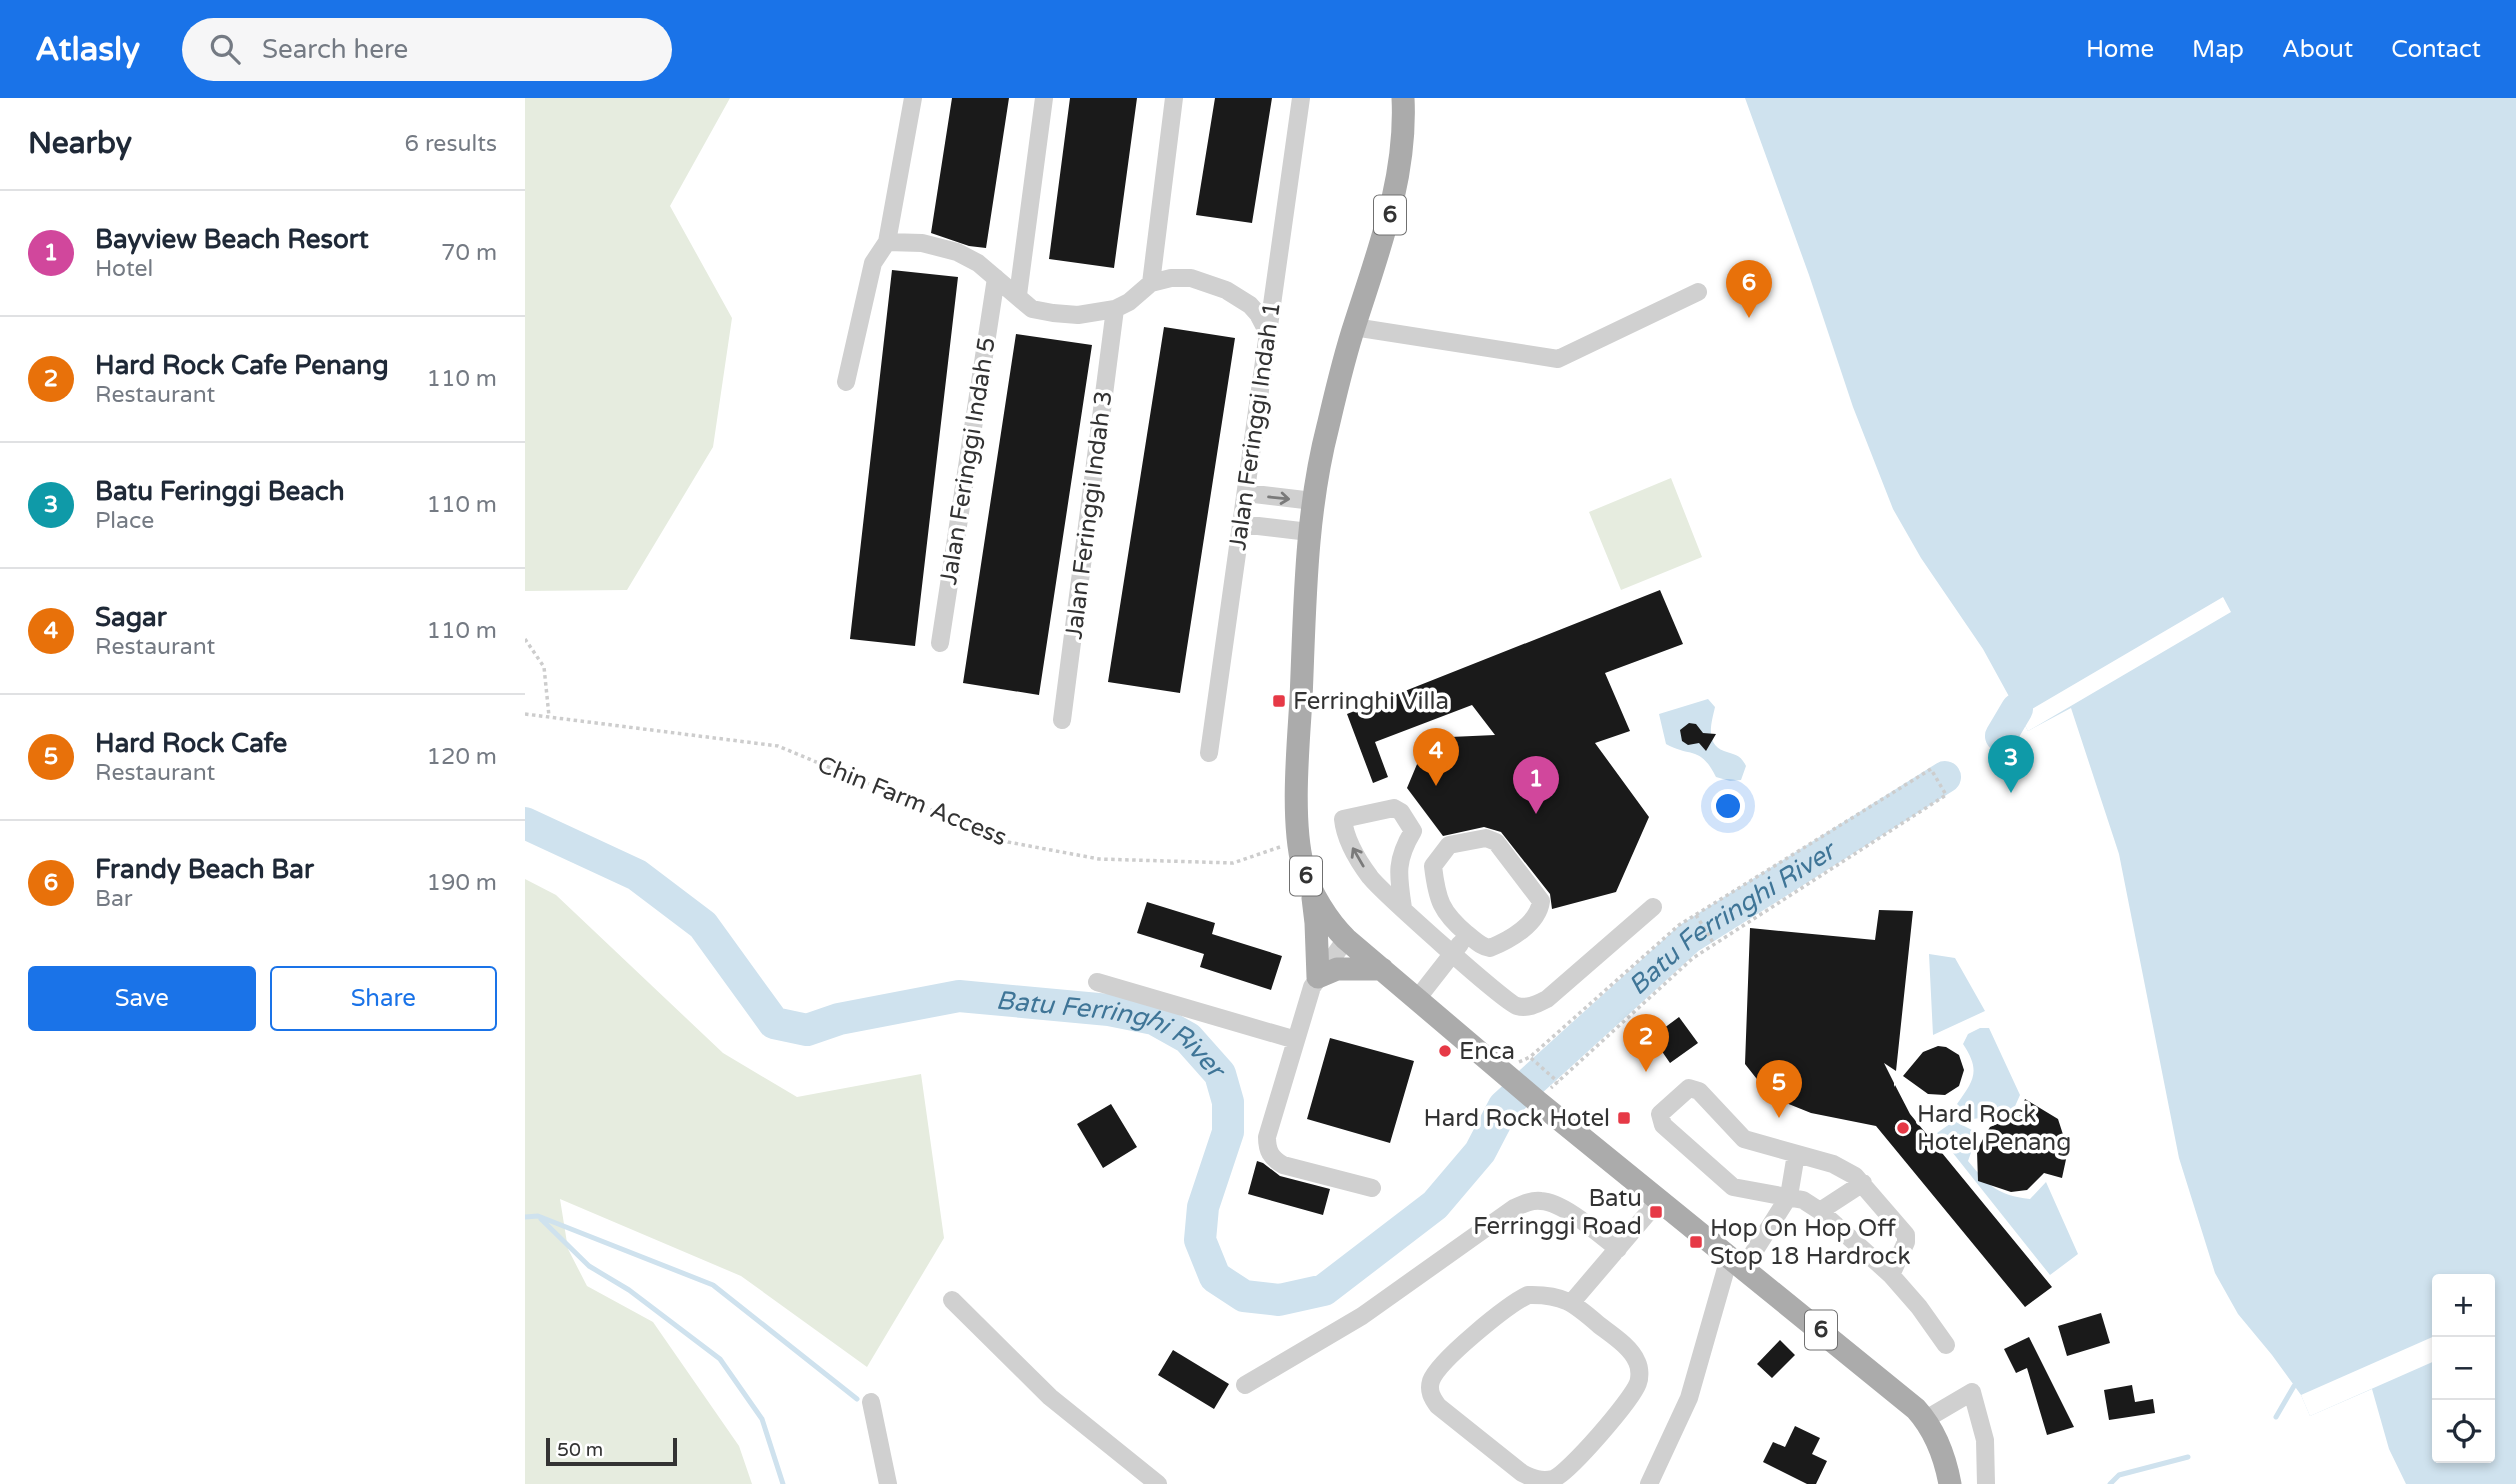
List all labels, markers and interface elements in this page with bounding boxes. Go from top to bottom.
search box [182,18,672,81]
text: Atlasly [35,30,140,69]
icon: search [206,30,244,68]
text: Search here [262,34,408,65]
text: Home [2086,35,2154,64]
text: Map [2192,35,2244,64]
text: About [2282,35,2353,64]
text: Contact [2391,35,2481,64]
text: Nearby [28,125,132,162]
text: 6 results [404,130,497,158]
road number: 6 [1374,196,1406,234]
text: Bayview Beach Resort [95,224,369,255]
text: 1 [44,239,58,267]
text: 70 m [441,239,497,267]
text: Hotel [95,255,153,283]
pin: 6 [1726,260,1772,318]
street label: Jalan Feringgi Indah 1 [1223,300,1287,552]
street label: Jalan Feringgi Indah 5 [934,335,1002,587]
text: Hard Rock Cafe Penang [95,350,389,381]
text: 2 [44,365,58,393]
text: 110 m [427,365,497,393]
text: Restaurant [95,381,215,409]
street label: Jalan Feringgi Indah 3 [1059,389,1119,641]
text: Batu Feringgi Beach [95,476,345,507]
text: 3 [44,491,58,519]
text: 110 m [427,491,497,519]
one-way arrow [1268,491,1290,504]
text: Place [95,507,154,535]
text: Sagar [95,602,167,633]
text: 4 [44,617,58,645]
text: 110 m [427,617,497,645]
text: Restaurant [95,633,215,661]
place label: Ferringhi Villa [1293,687,1449,716]
marker: Ferringhi Villa [1271,693,1287,709]
text: Hard Rock Cafe [95,728,287,759]
pin: 4 [1413,728,1459,786]
pin: 3 [1988,735,2034,793]
text: 5 [44,743,58,771]
text: 120 m [427,743,497,771]
street label: Chin Farm Access [813,750,1011,852]
pin: 1 [1513,756,1559,814]
text: Restaurant [95,759,215,787]
your location [1711,789,1745,823]
water label: Batu Ferringhi River [1622,833,1843,1001]
one-way arrow [1351,847,1365,867]
text: Frandy Beach Bar [95,854,314,885]
road number: 6 [1290,856,1322,896]
text: 6 [44,869,58,897]
text: 190 m [427,869,497,897]
text: Bar [95,885,133,913]
button: Save [28,966,256,1031]
button: Share [270,966,497,1031]
water label: Batu Ferringhi River [995,984,1233,1086]
pin: 2 [1623,1014,1669,1072]
place label: Enca [1459,1037,1515,1066]
marker: Enca [1437,1043,1453,1059]
pin: 5 [1756,1060,1802,1118]
place label: Hard Rock Hotel Penang [1917,1100,2071,1157]
place label: Hard Rock Hotel [1424,1104,1610,1133]
marker: Hard Rock Hotel [1616,1110,1632,1126]
marker: Hard Rock Hotel Penang [1895,1120,1911,1136]
place label: Batu Ferringgi Road [1473,1184,1642,1241]
marker: Batu Ferringgi Road [1648,1204,1664,1220]
place label: Hop On Hop Off Stop 18 Hardrock [1710,1214,1911,1271]
marker: Hop On Hop Off Stop 18 Hardrock [1688,1234,1704,1250]
map controls [2432,1274,2495,1463]
button: + [2432,1274,2495,1337]
road number: 6 [1805,1310,1837,1350]
button: − [2432,1337,2495,1400]
button: locate [2432,1400,2495,1463]
scale bar [546,1435,677,1467]
text: 50 m [557,1439,603,1461]

